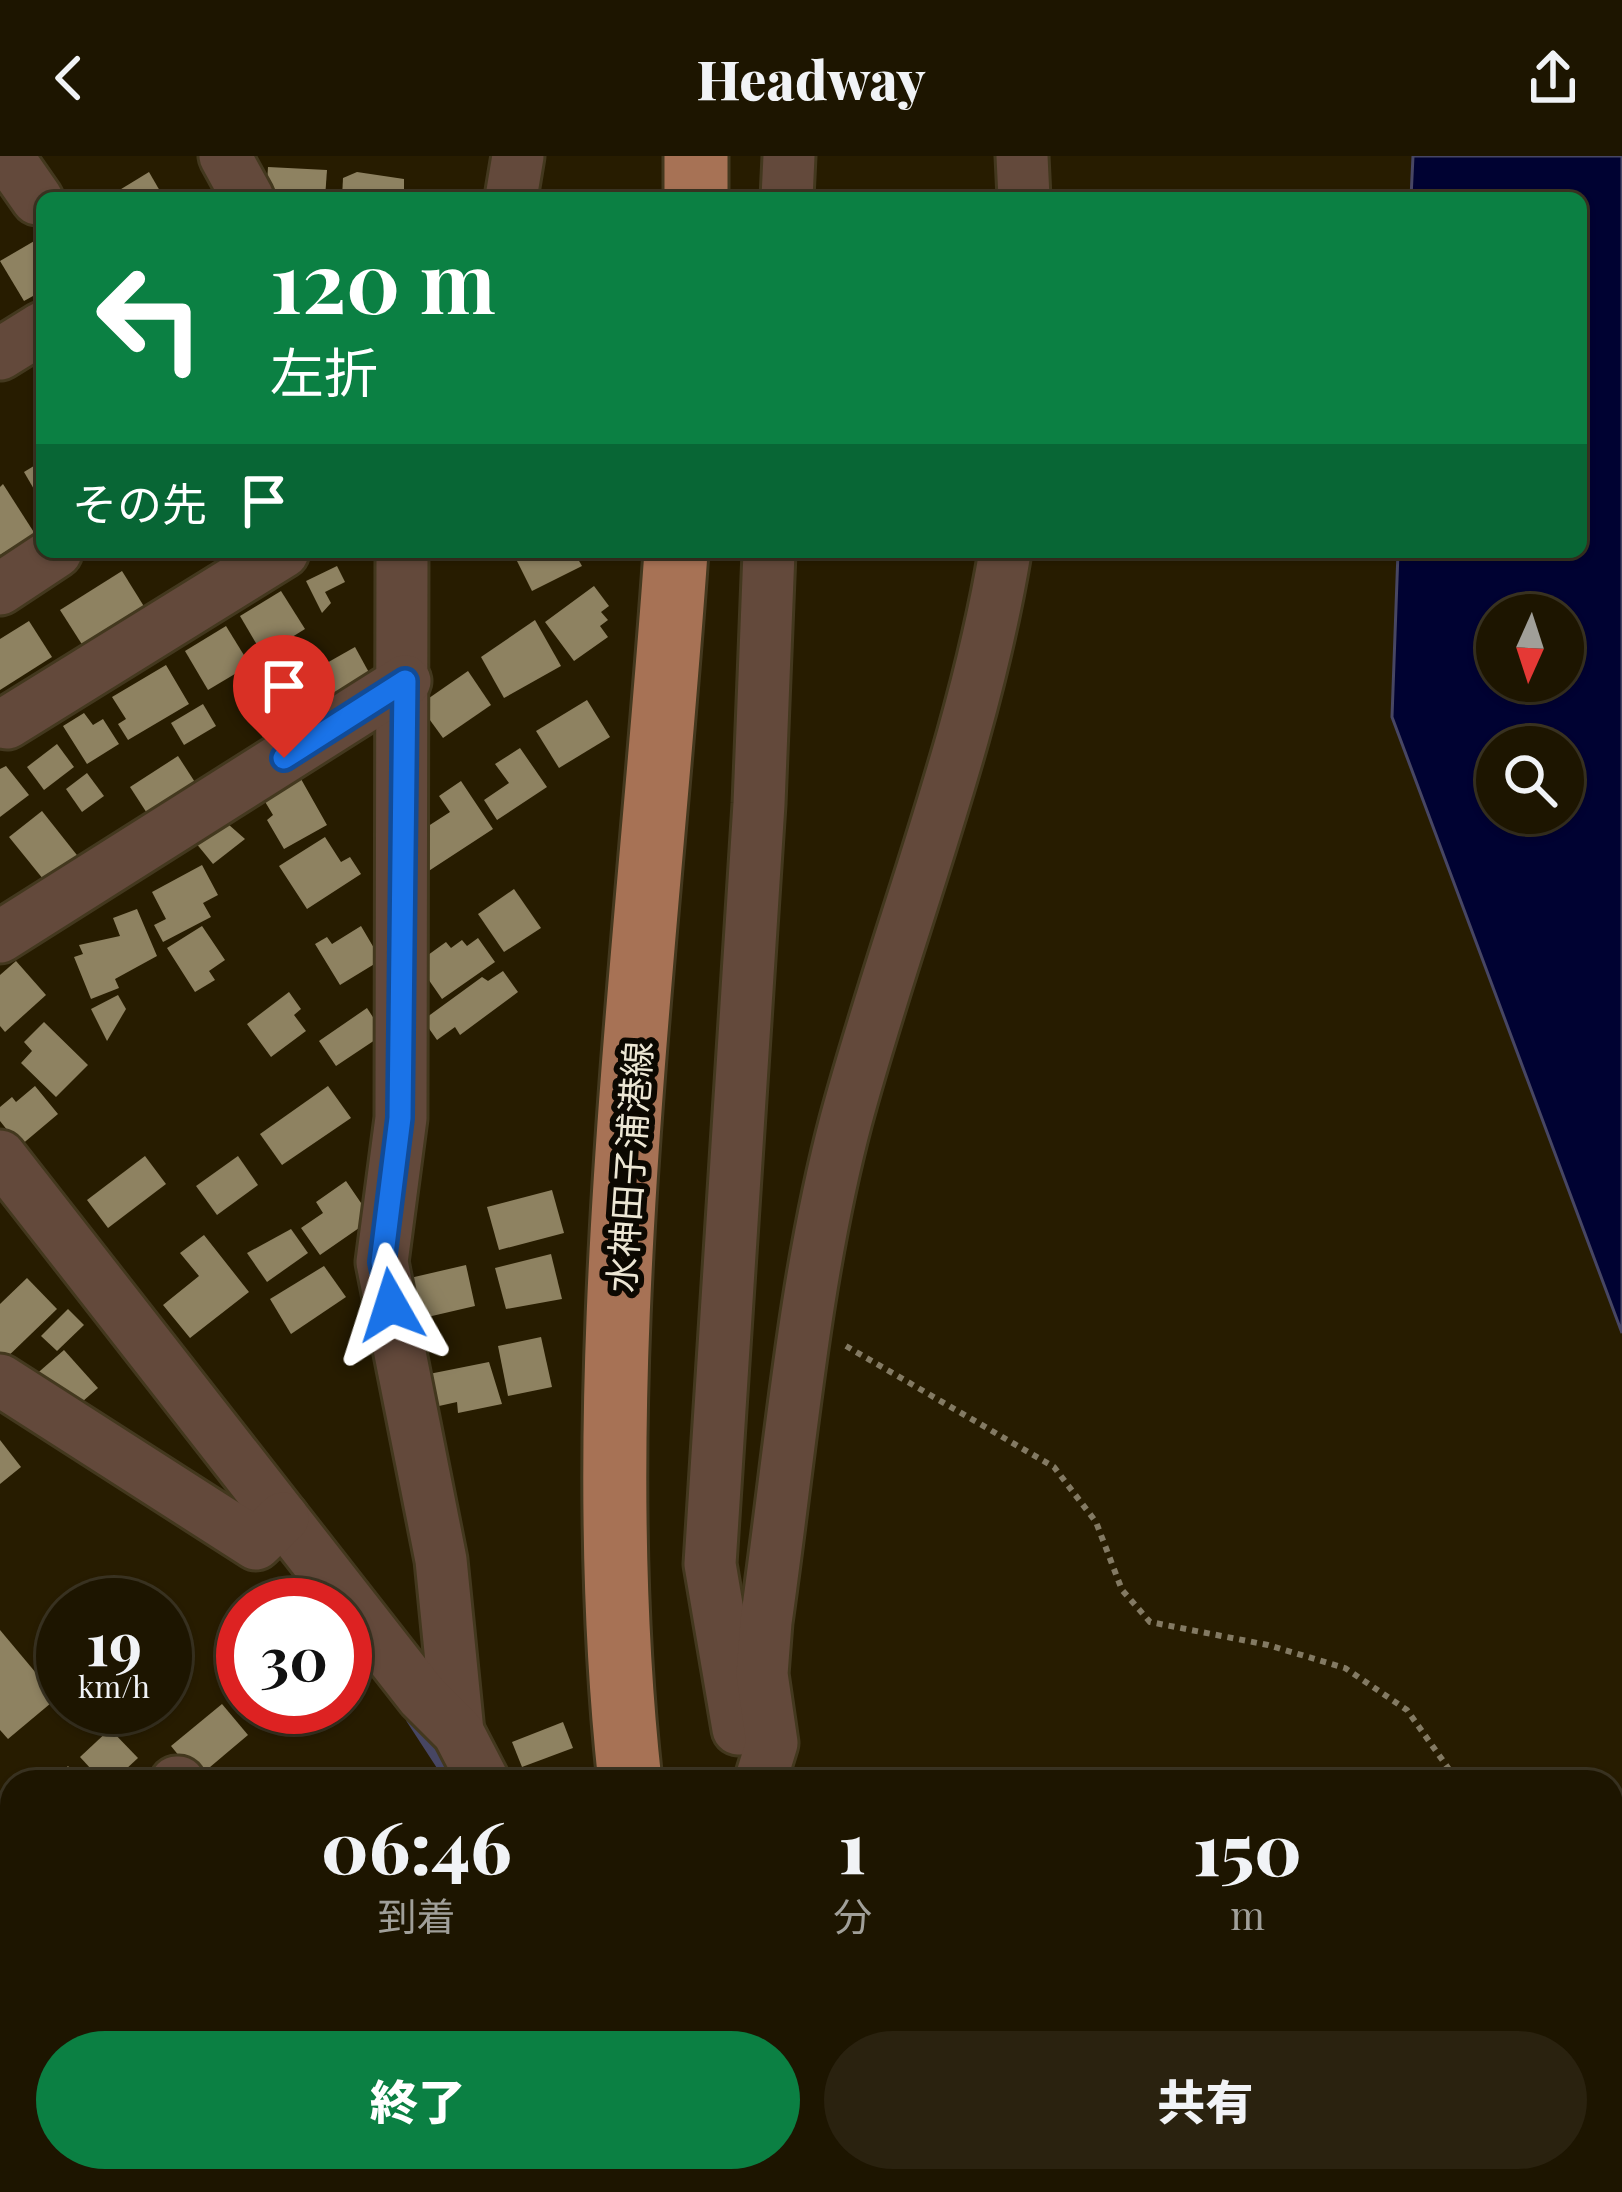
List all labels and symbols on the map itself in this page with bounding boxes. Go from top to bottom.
north arrow [1476,594,1584,702]
pin [233,635,335,758]
street label: 水神田子浦港線 [595,1039,661,1294]
position arrow [328,1242,454,1368]
speed limit sign: 30 [216,1578,372,1734]

